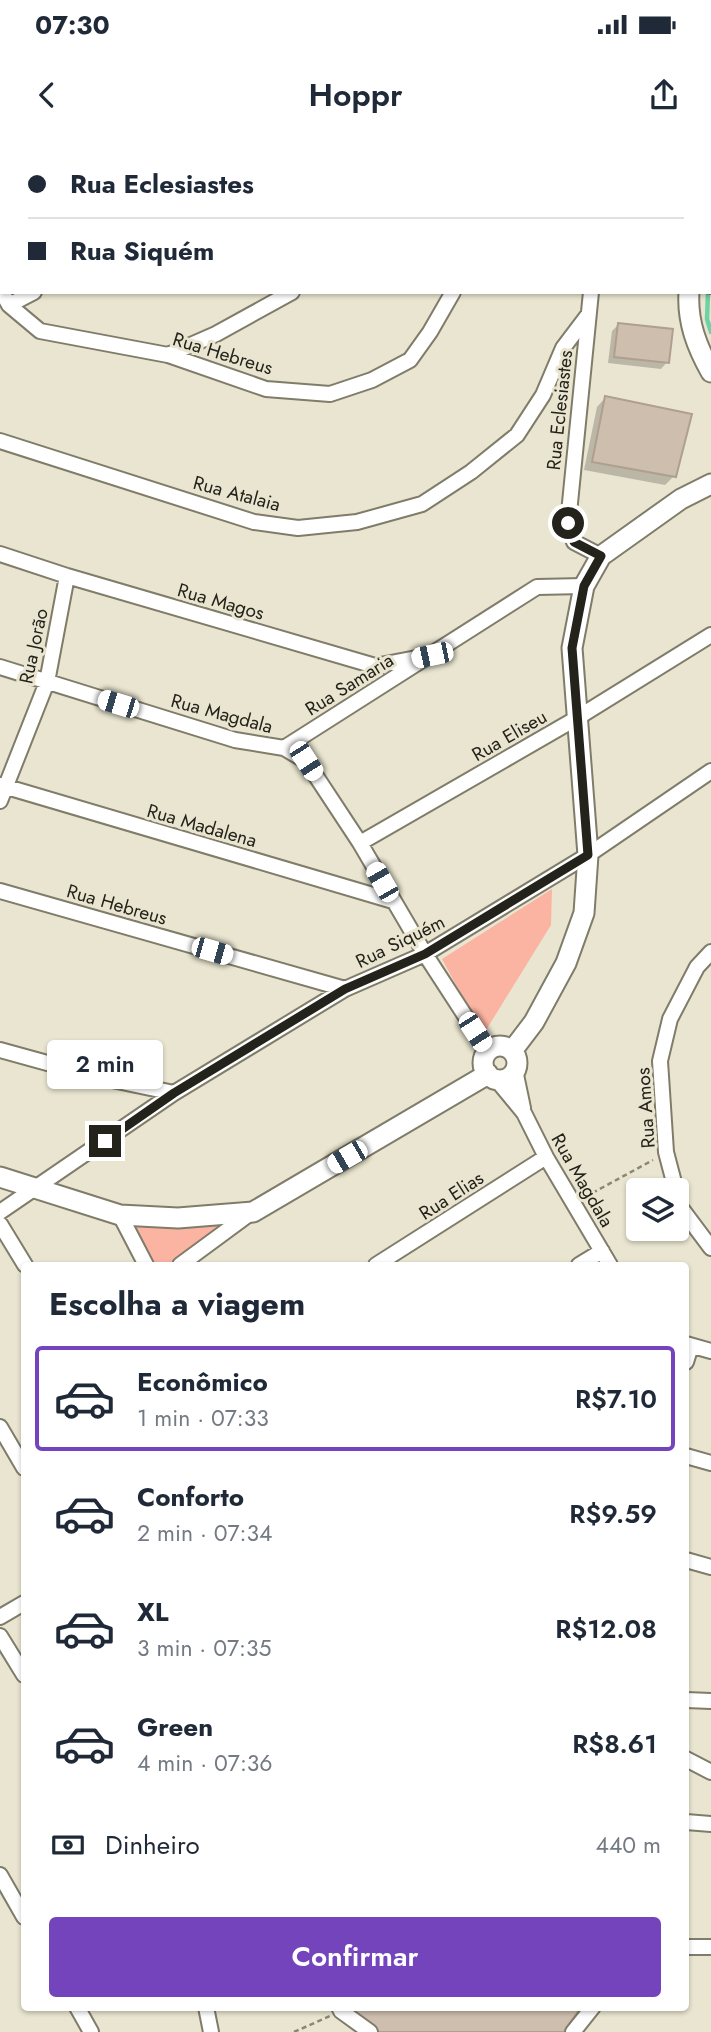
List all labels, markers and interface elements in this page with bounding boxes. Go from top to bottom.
text: 07:30 [35,6,110,44]
text: Hoppr [309,72,402,118]
icon: back [28,76,66,114]
icon: share [645,76,683,114]
text: Rua Eclesiastes [70,165,254,203]
text: Rua Siquém [70,232,214,270]
street label: Rua Hebreus [170,325,277,382]
street label: Rua Eclesiastes [540,348,579,471]
street label: Rua Atalaia [190,469,283,518]
route start [552,507,584,539]
street label: Rua Magos [174,576,268,627]
street label: Rua Jorão [12,606,55,686]
car [410,640,455,670]
street label: Rua Samaria [300,647,399,722]
street label: Rua Magdala [168,687,276,740]
car [95,688,142,720]
street label: Rua Eliseu [467,703,552,768]
car [286,738,327,784]
street label: Rua Madalena [144,797,260,854]
car [363,859,402,905]
street label: Rua Hebreus [63,877,171,932]
street label: Rua Siquém [351,908,449,975]
car [189,935,236,967]
car [455,1009,496,1055]
callout: 2 min [47,1040,163,1088]
text: 2 min [75,1047,135,1081]
street label: Rua Amos [629,1066,662,1149]
route end [89,1125,121,1157]
street label: Rua Magdala [545,1128,620,1232]
car [324,1137,371,1177]
street label: Rua Elias [414,1164,489,1226]
map controls [626,1178,689,1241]
button: layers [626,1178,689,1241]
text: Escolha a viagem [49,1281,305,1327]
text: Econômico [137,1363,268,1401]
icon: car [53,1367,116,1430]
text: R$7.10 [575,1380,657,1418]
text: 1 min · 07:33 [137,1401,269,1435]
text: Conforto [137,1478,244,1516]
icon: car [53,1482,116,1545]
text: R$9.59 [569,1495,657,1533]
text: 2 min · 07:34 [137,1516,272,1550]
text: XL [137,1593,169,1631]
icon: car [53,1597,116,1660]
text: R$12.08 [555,1610,657,1648]
text: 3 min · 07:35 [137,1631,271,1665]
text: Green [137,1708,213,1746]
icon: car [53,1712,116,1775]
text: R$8.61 [572,1725,657,1763]
text: 4 min · 07:36 [137,1746,273,1780]
icon: cash [49,1826,87,1864]
text: Dinheiro [105,1826,200,1864]
text: 440 m [596,1828,661,1862]
button: Confirmar [49,1917,661,1997]

